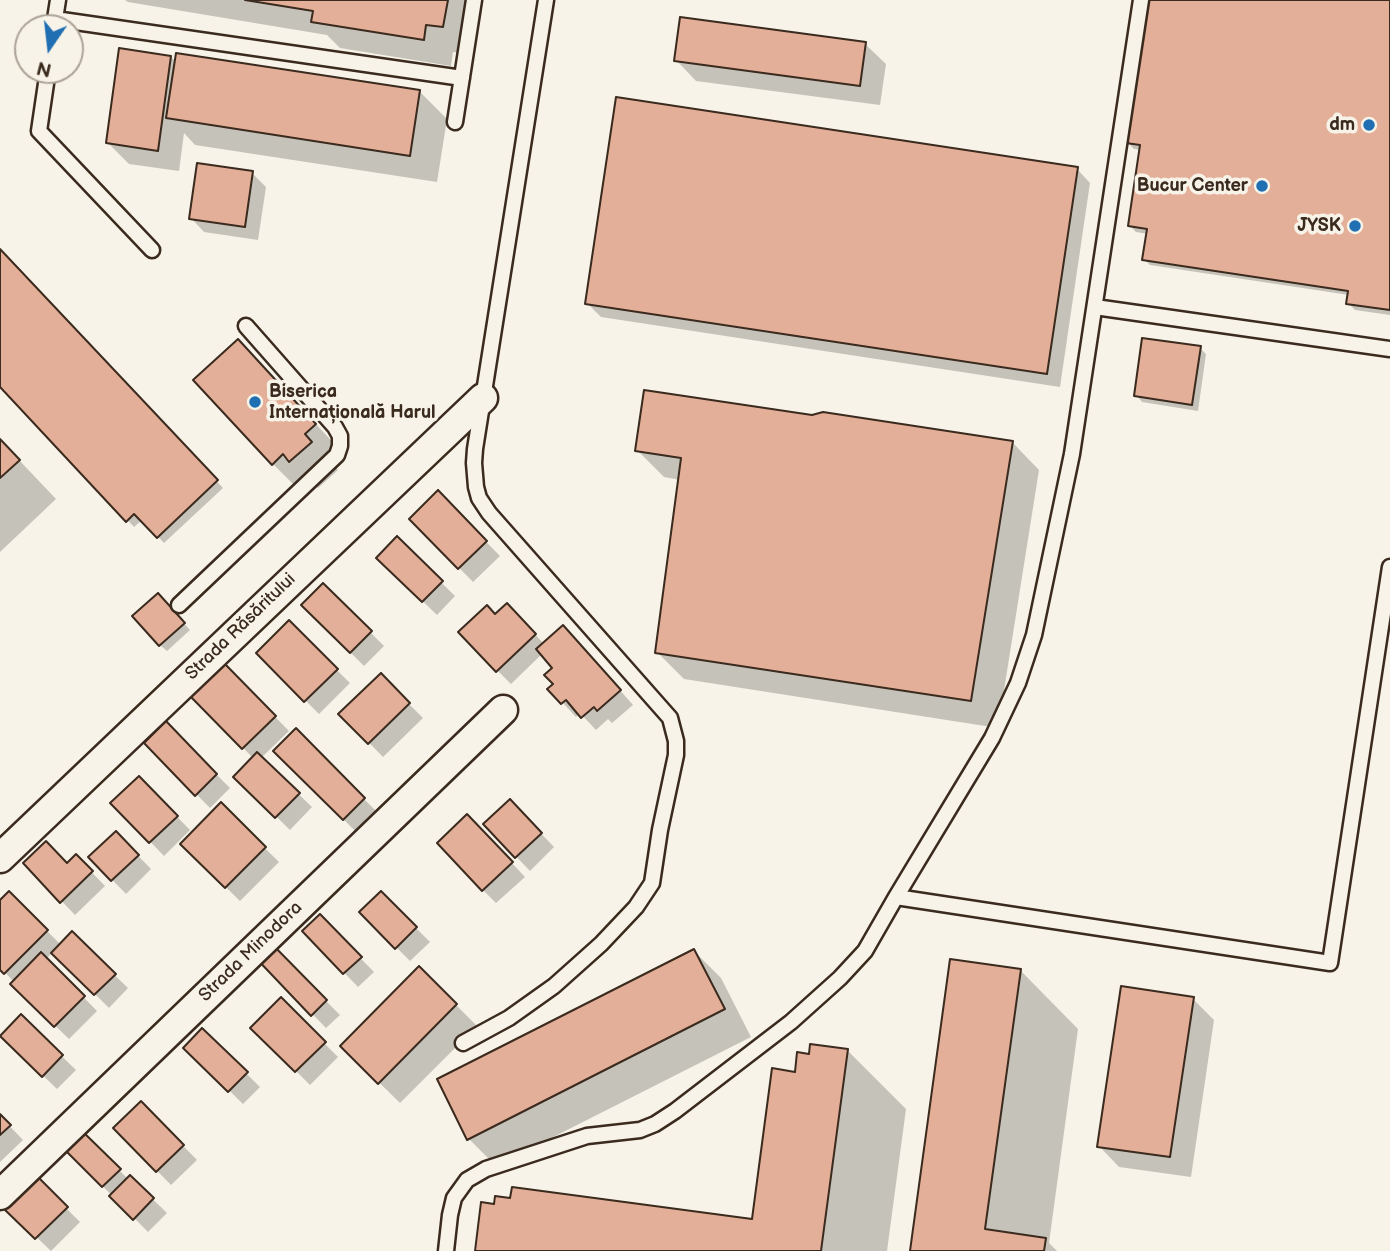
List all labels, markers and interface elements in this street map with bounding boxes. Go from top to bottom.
north arrow [14,14,84,84]
text: N [35,55,54,81]
place label: dm [1329,114,1355,136]
marker: dm [1361,117,1377,133]
place label: Bucur Center [1137,175,1248,197]
marker: Bucur Center [1254,178,1270,194]
place label: JYSK [1297,215,1341,237]
marker: JYSK [1347,218,1363,234]
place label: Biserica Internațională Harul [269,381,436,424]
marker: Biserica Internațională Harul [247,394,263,410]
street label: Strada Răsăritului [181,569,301,685]
street label: Strada Minodora [195,897,307,1007]

